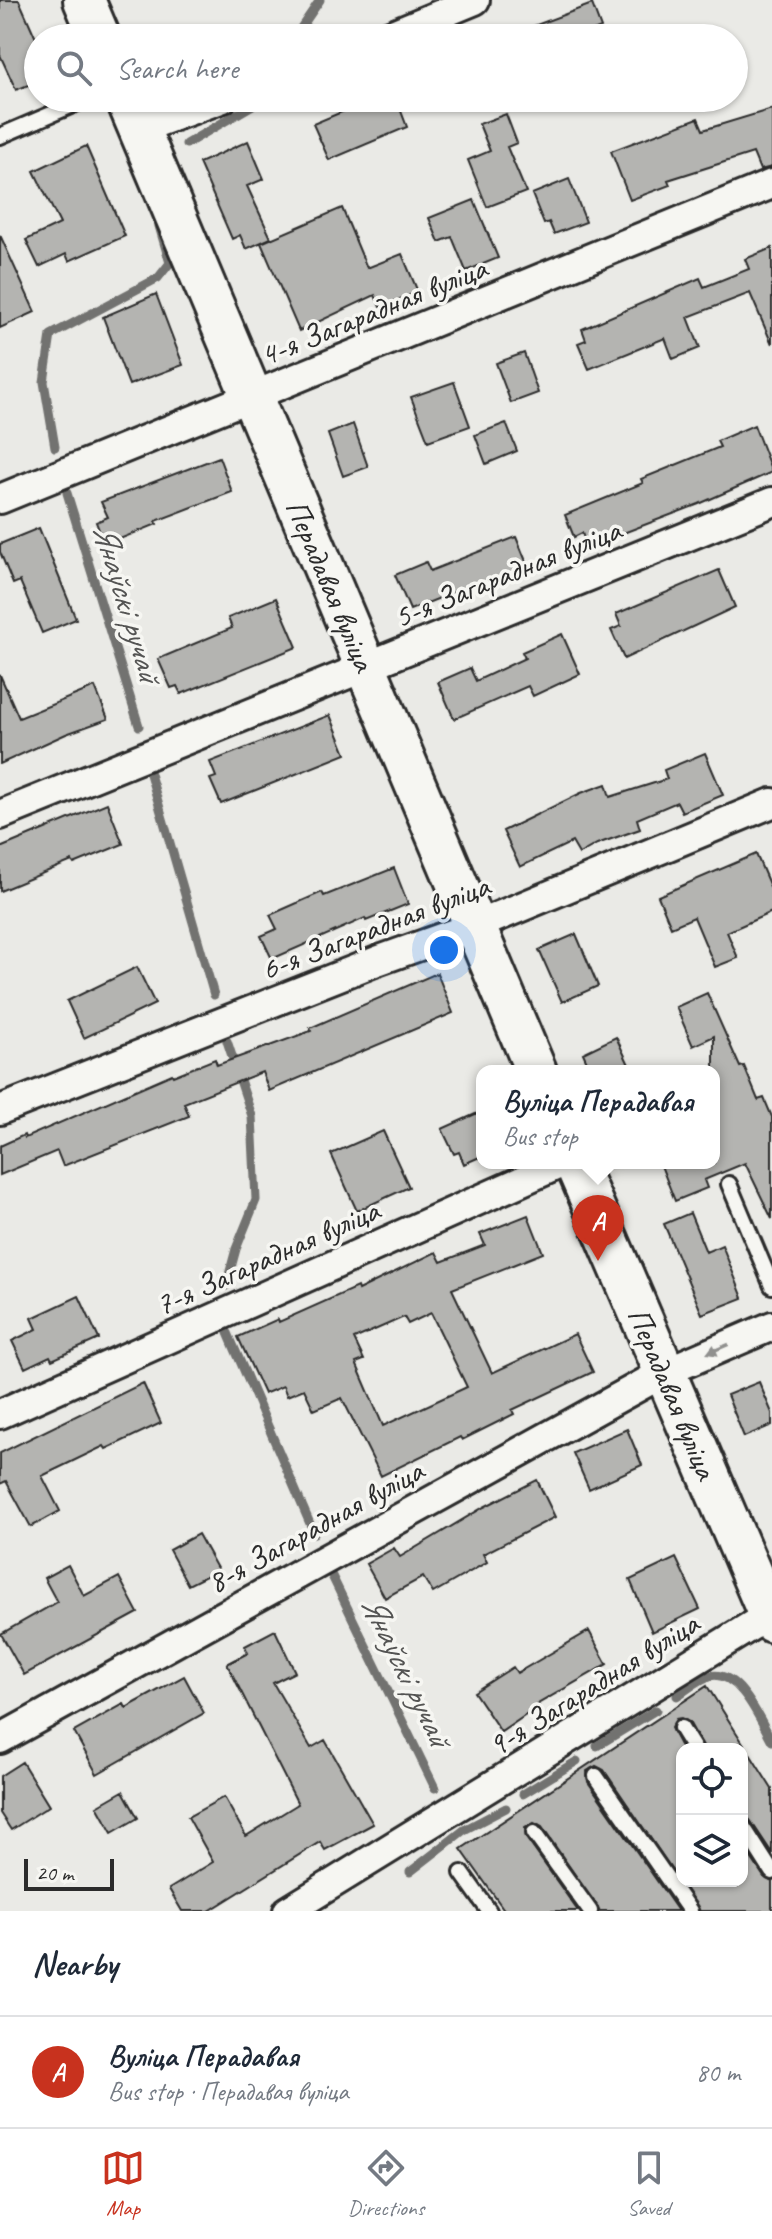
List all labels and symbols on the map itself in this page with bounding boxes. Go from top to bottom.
street label: 4-я Загарадная вуліца [254,247,495,376]
street label: Перадавая вуліца [276,493,386,679]
street label: 5-я Загарадная вуліца [388,509,629,638]
water label: Янаўскі ручай [83,518,174,693]
street label: 6-я Загарадная вуліца [255,864,497,990]
your location [424,930,464,970]
street label: 7-я Загарадная вуліца [149,1189,388,1325]
pin: A [572,1195,624,1261]
street label: Перадавая вуліца [618,1301,728,1487]
one-way arrow [706,1343,730,1356]
street label: 8-я Загарадная вуліца [200,1449,432,1603]
water label: Янаўскі ручай [352,1588,464,1759]
street label: 9-я Загарадная вуліца [480,1602,708,1766]
scale bar [24,1855,114,1891]

